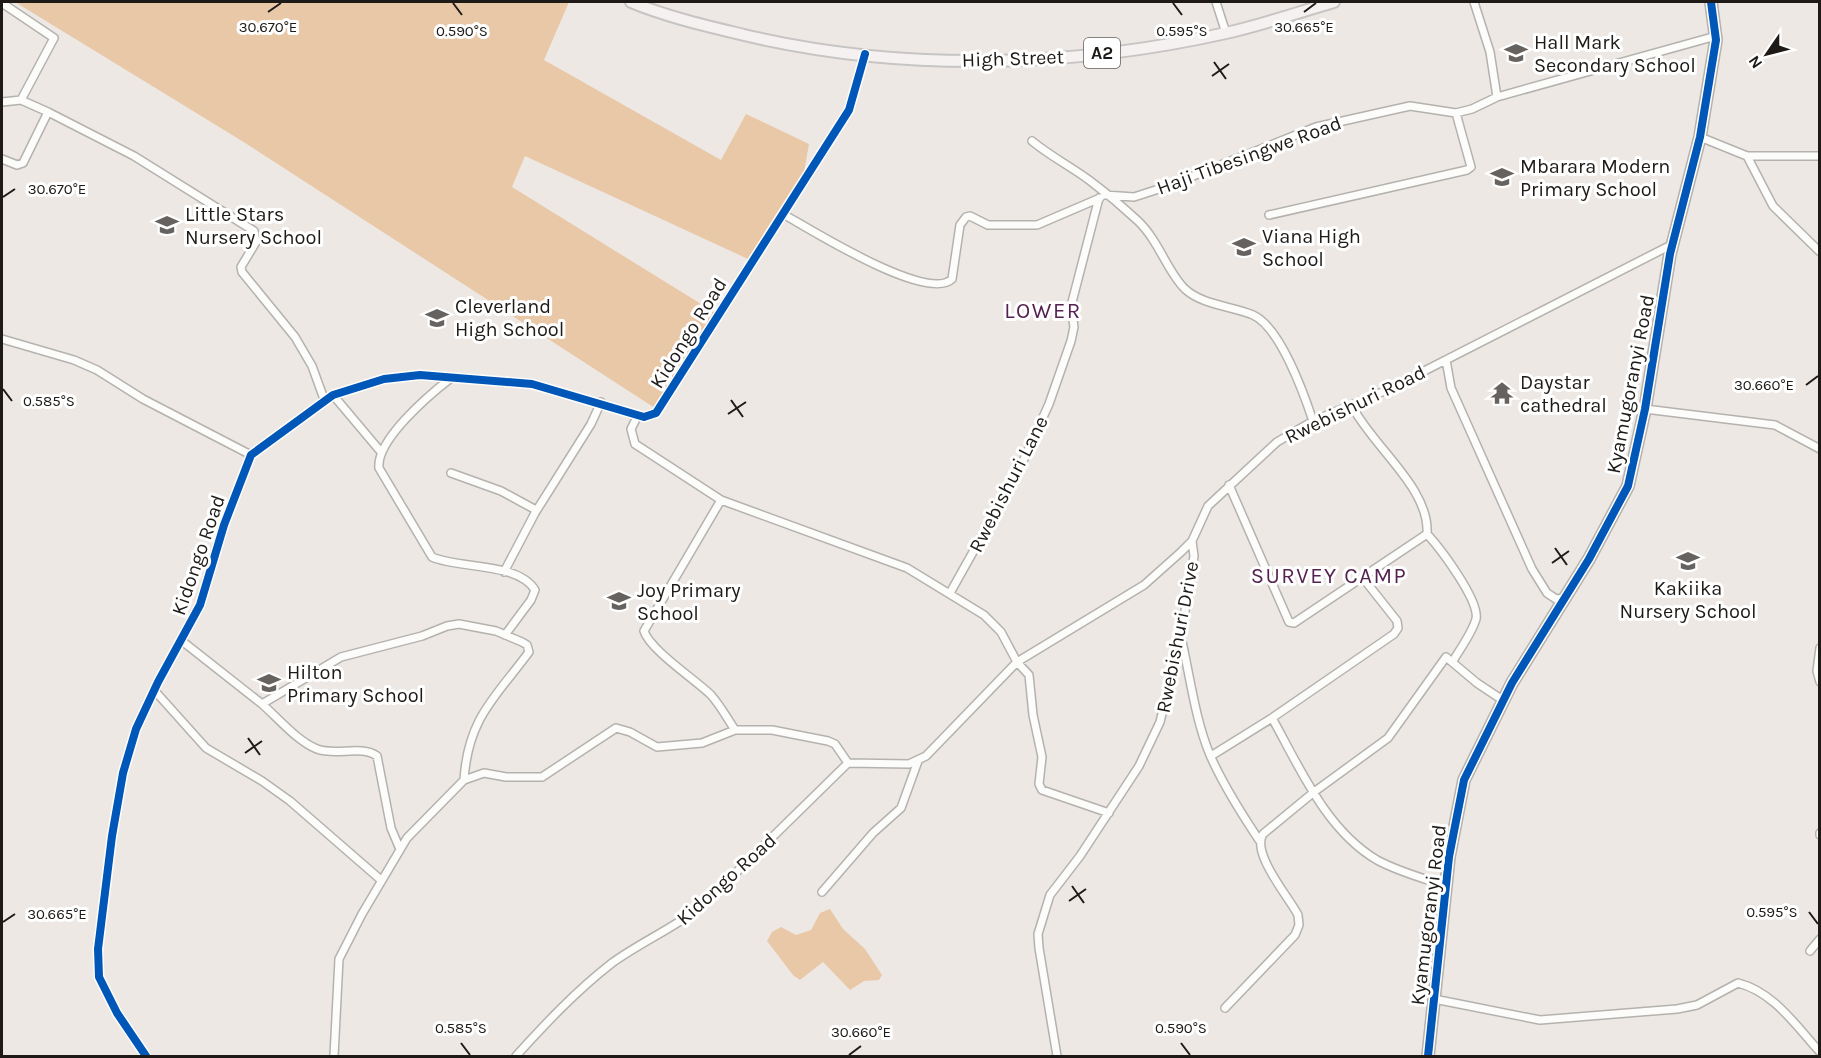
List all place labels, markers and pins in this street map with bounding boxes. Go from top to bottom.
place label: Hall Mark Secondary School [1534,31,1696,77]
school or university icon: Hall Mark Secondary School [1503,40,1529,66]
place label: Mbarara Modern Primary School [1520,155,1670,201]
school or university icon: Mbarara Modern Primary School [1489,164,1515,190]
place label: Little Stars Nursery School [185,203,322,249]
school or university icon: Little Stars Nursery School [154,212,180,238]
place label: Viana High School [1262,225,1361,271]
school or university icon: Viana High School [1231,234,1257,260]
place label: Cleverland High School [455,295,564,341]
school or university icon: Cleverland High School [424,305,450,331]
place label: Daystar cathedral [1520,371,1607,417]
temple icon: Daystar cathedral [1489,380,1515,406]
school or university icon: Kakiika Nursery School [1675,548,1701,574]
place label: Kakiika Nursery School [1619,577,1757,623]
place label: Joy Primary School [637,579,741,625]
school or university icon: Joy Primary School [606,588,632,614]
place label: Hilton Primary School [287,661,424,707]
school or university icon: Hilton Primary School [256,670,282,696]

